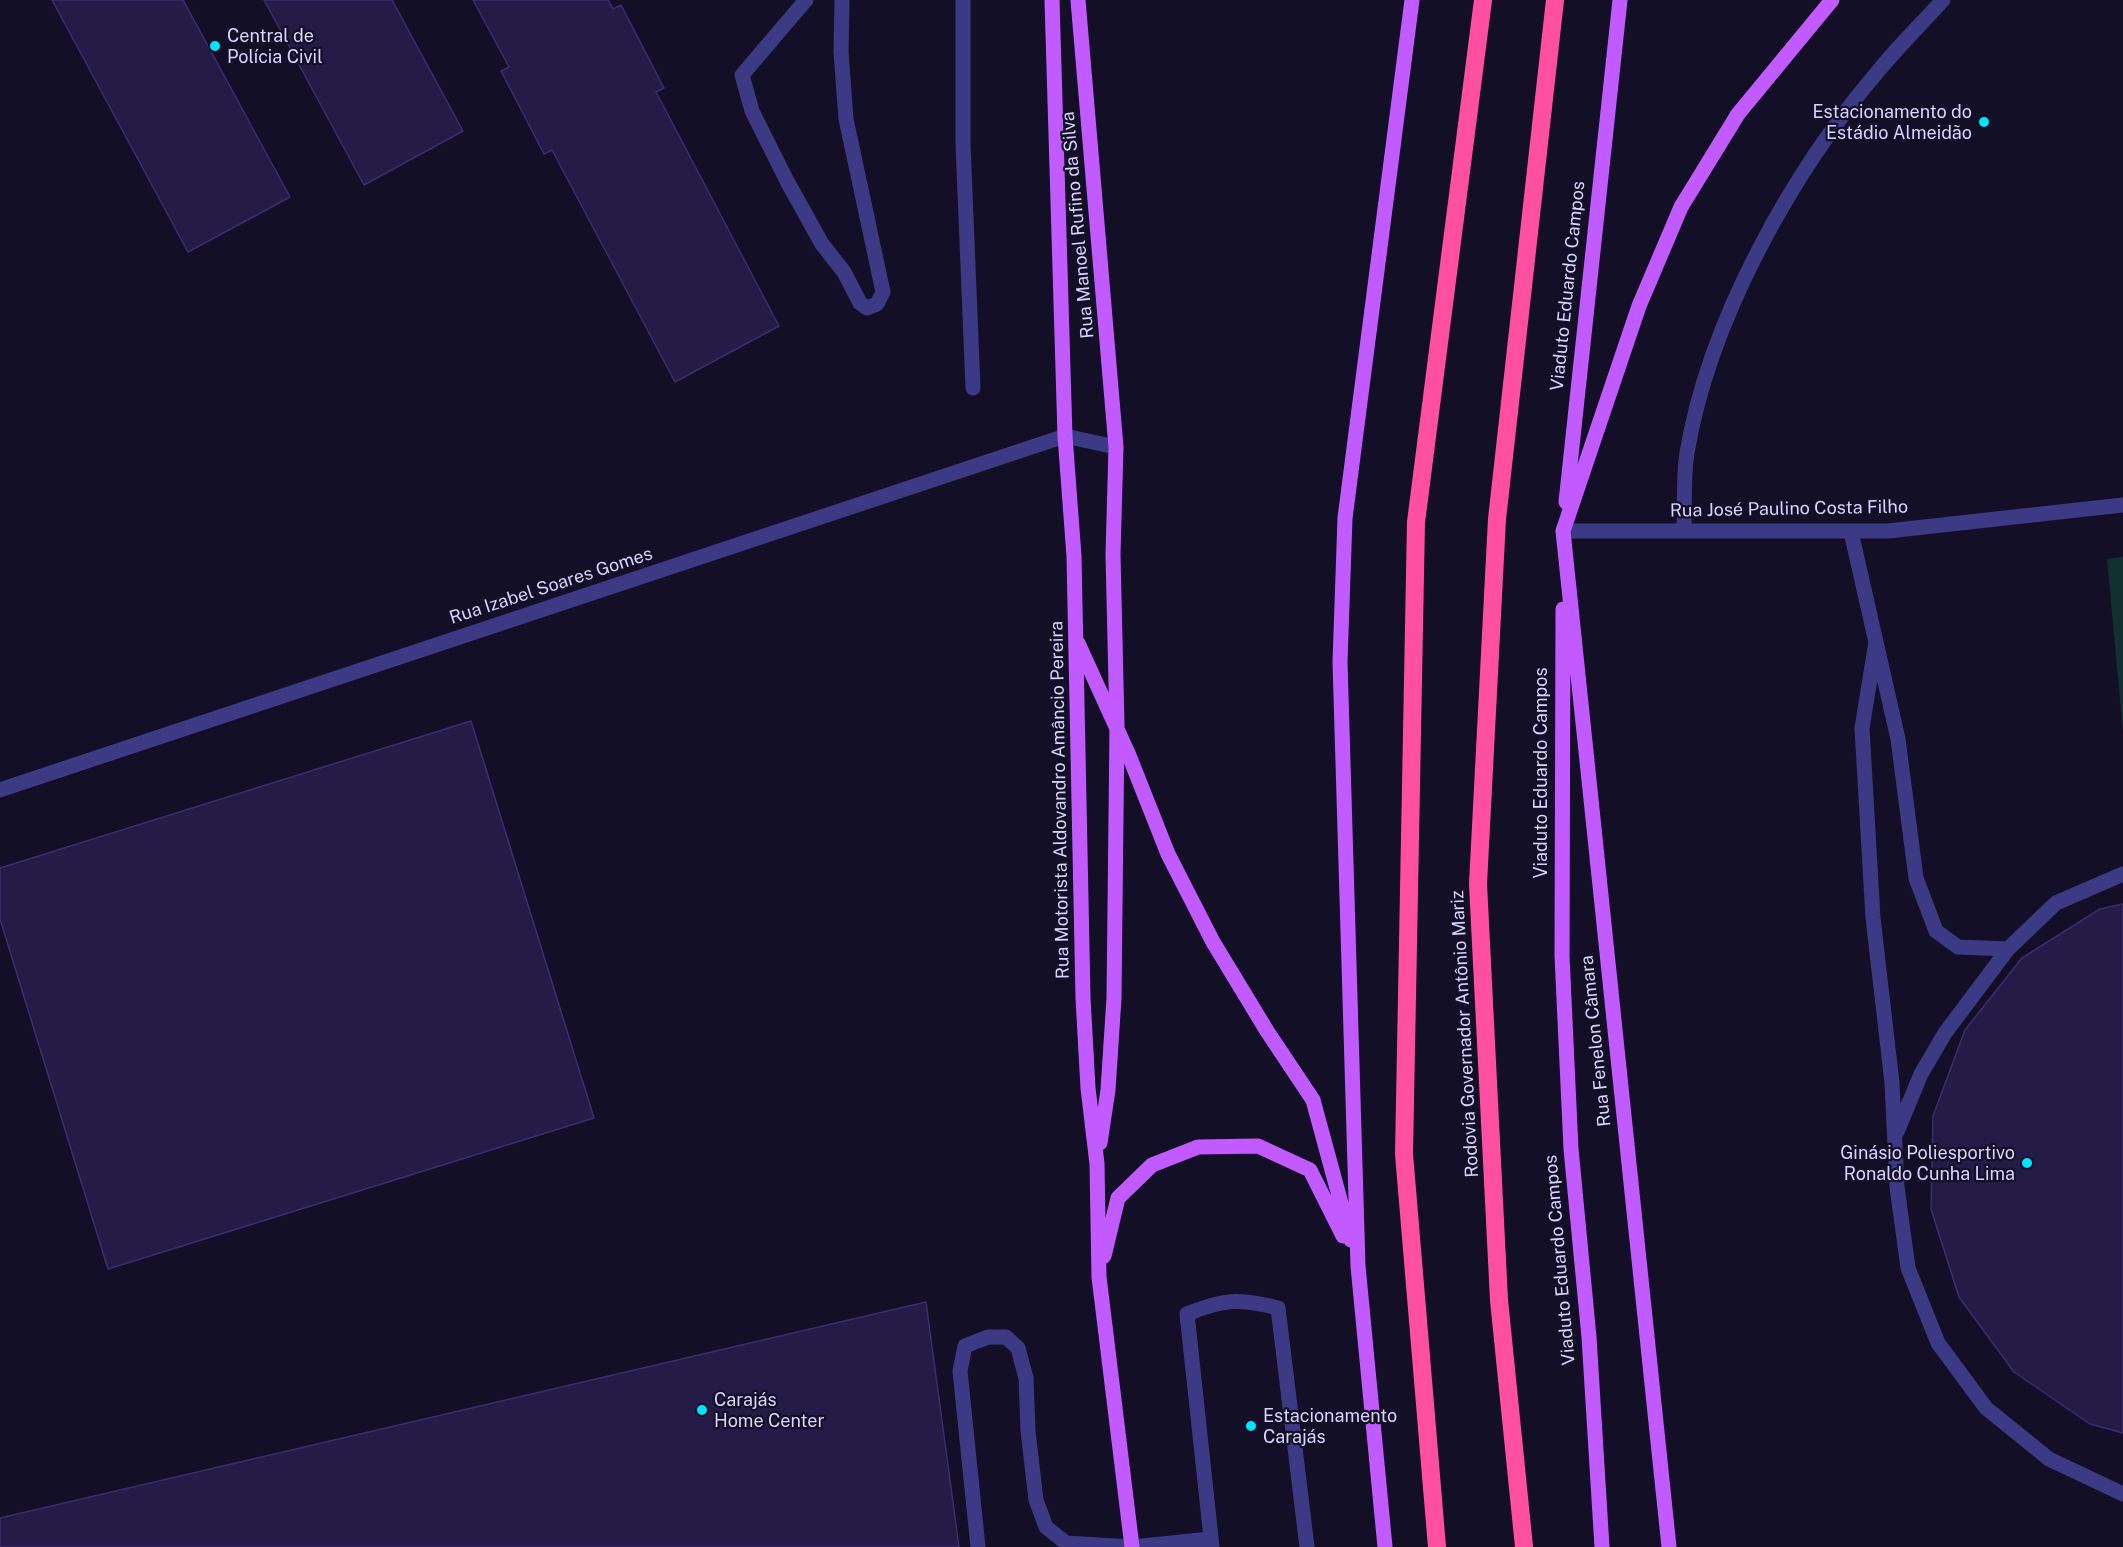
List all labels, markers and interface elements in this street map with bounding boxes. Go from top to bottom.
place label: Central de Polícia Civil [227,25,323,68]
marker: Central de Polícia Civil [208,39,222,53]
place label: Estacionamento do Estádio Almeidão [1813,101,1972,144]
street label: Rua Manoel Rufino da Silva [1057,111,1099,339]
marker: Estacionamento do Estádio Almeidão [1977,115,1991,129]
street label: Viaduto Eduardo Campos [1546,180,1590,392]
street label: Rua José Paulino Costa Filho [1670,496,1908,522]
street label: Rua Izabel Soares Gomes [447,543,655,629]
street label: Rua Motorista Aldovandro Amâncio Pereira [1046,621,1074,979]
street label: Viaduto Eduardo Campos [1530,667,1552,879]
street label: Rodovia Governador Antônio Mariz [1447,890,1483,1178]
street label: Rua Fenelon Câmara [1576,954,1616,1128]
place label: Ginásio Poliesportivo Ronaldo Cunha Lima [1840,1142,2015,1184]
street label: Viaduto Eduardo Campos [1540,1154,1580,1366]
marker: Ginásio Poliesportivo Ronaldo Cunha Lima [2020,1156,2034,1170]
place label: Carajás Home Center [714,1389,825,1432]
marker: Carajás Home Center [695,1403,709,1417]
place label: Estacionamento Carajás [1263,1405,1397,1448]
marker: Estacionamento Carajás [1244,1419,1258,1433]

